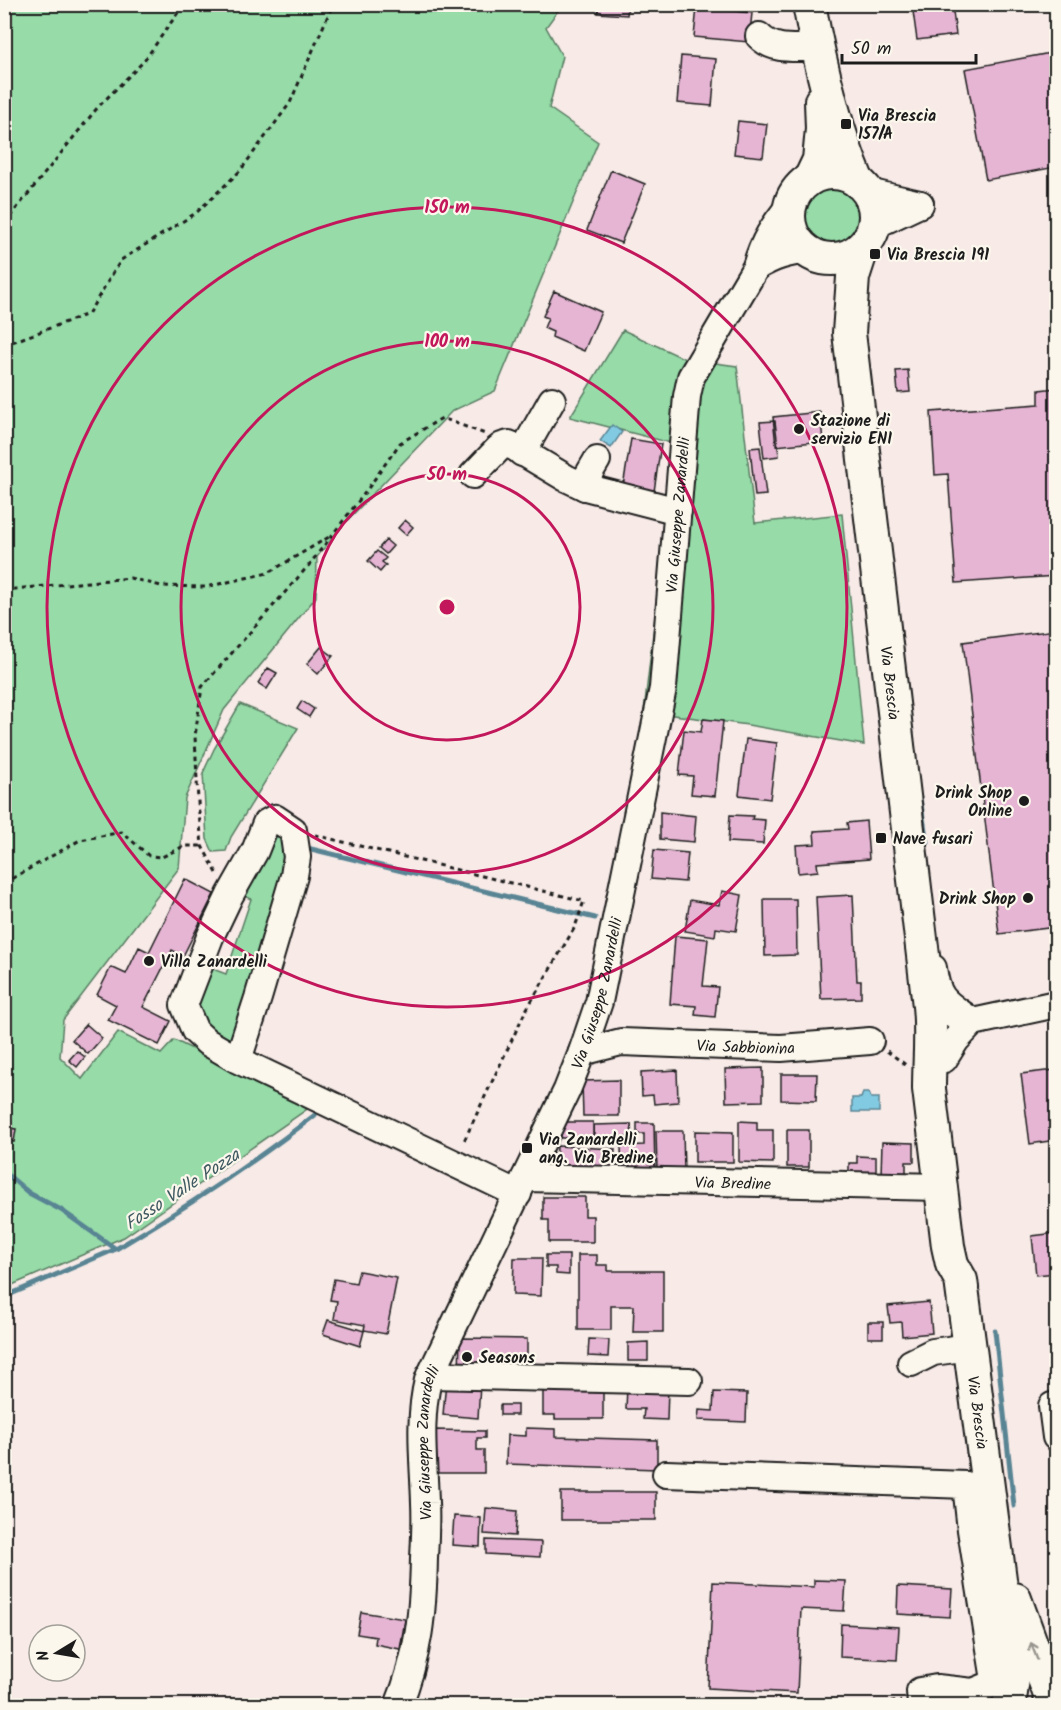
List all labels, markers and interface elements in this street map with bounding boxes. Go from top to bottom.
scale bar [842,27,976,65]
text: 50 m [851,35,891,64]
place label: Via Brescia 157/A [858,104,936,147]
marker: Via Brescia 157/A [839,117,853,131]
text: 150 m [424,194,470,223]
place label: Via Brescia 191 [887,243,989,268]
marker: Via Brescia 191 [868,247,882,261]
text: 100 m [424,328,470,357]
place label: Stazione di servizio ENI [811,409,892,452]
marker: Stazione di servizio ENI [792,422,806,436]
street label: Via Giuseppe Zanardelli [660,435,698,594]
text: 50 m [426,461,467,490]
centre of rings [437,597,457,617]
street label: Via Brescia [872,645,906,721]
place label: Drink Shop Online [935,781,1012,824]
marker: Drink Shop Online [1017,794,1031,808]
place label: Nave fusari [893,827,973,852]
marker: Nave fusari [874,831,888,845]
place label: Drink Shop [939,887,1016,912]
marker: Drink Shop [1021,891,1035,905]
street label: Via Giuseppe Zanardelli [565,914,630,1073]
place label: Villa Zanardelli [161,950,268,975]
marker: Villa Zanardelli [142,954,156,968]
street label: Via Sabbionina [696,1034,796,1062]
place label: Via Zanardelli ang. Via Bredine [539,1128,654,1171]
water label: Fosso Valle Pozza [119,1141,248,1239]
marker: Via Zanardelli ang. Via Bredine [520,1141,534,1155]
street label: Via Bredine [694,1171,771,1197]
place label: Seasons [479,1346,535,1371]
marker: Seasons [460,1350,474,1364]
street label: Via Giuseppe Zanardelli [411,1360,448,1520]
street label: Via Brescia [960,1374,994,1451]
north arrow [27,1623,87,1683]
one-way arrow [1027,1642,1038,1660]
text: N [31,1648,57,1663]

